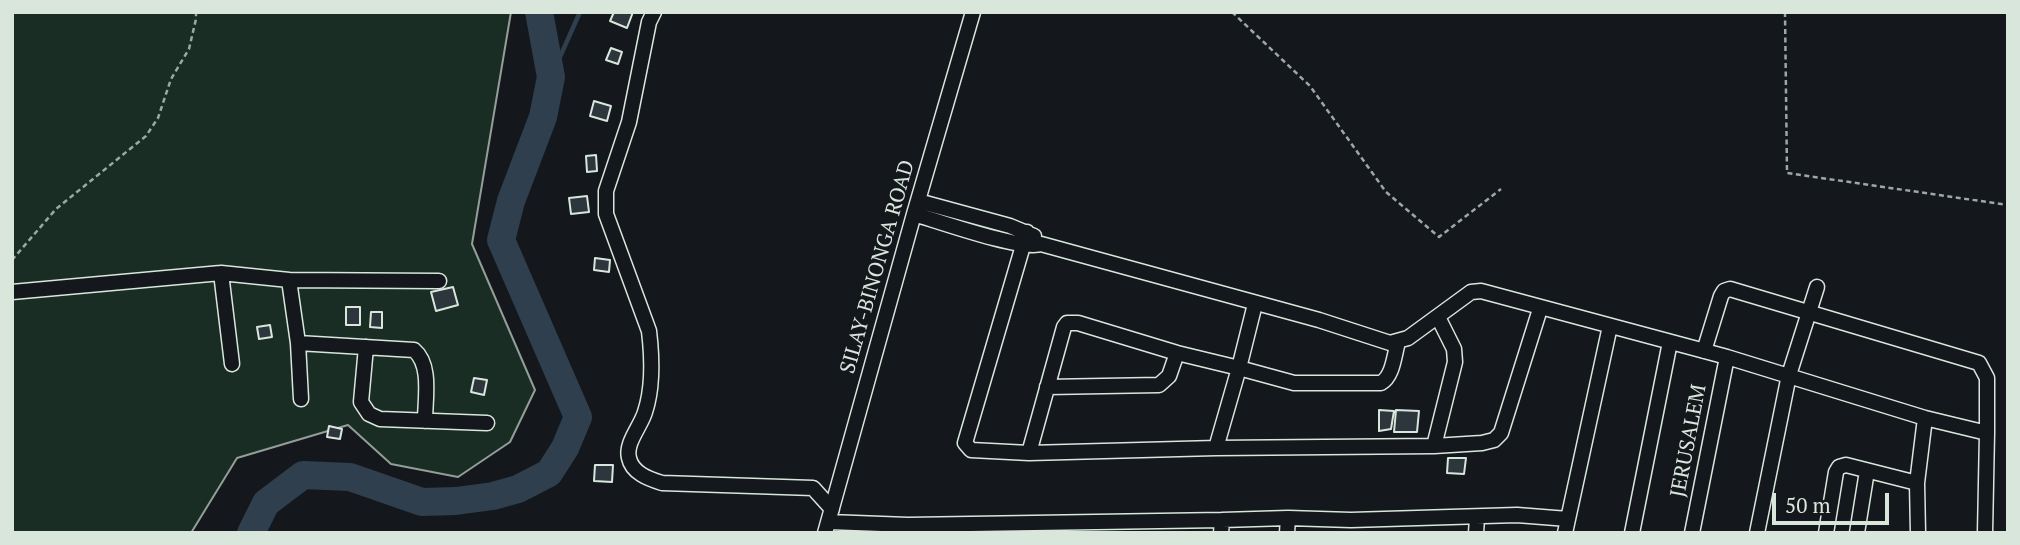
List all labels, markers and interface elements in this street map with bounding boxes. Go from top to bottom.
street label: SILAY-BINONGA ROAD [835,157,921,377]
street label: JERUSALEM [1666,382,1712,500]
scale bar [1775,478,1892,522]
text: 50 m [1785,491,1831,519]

